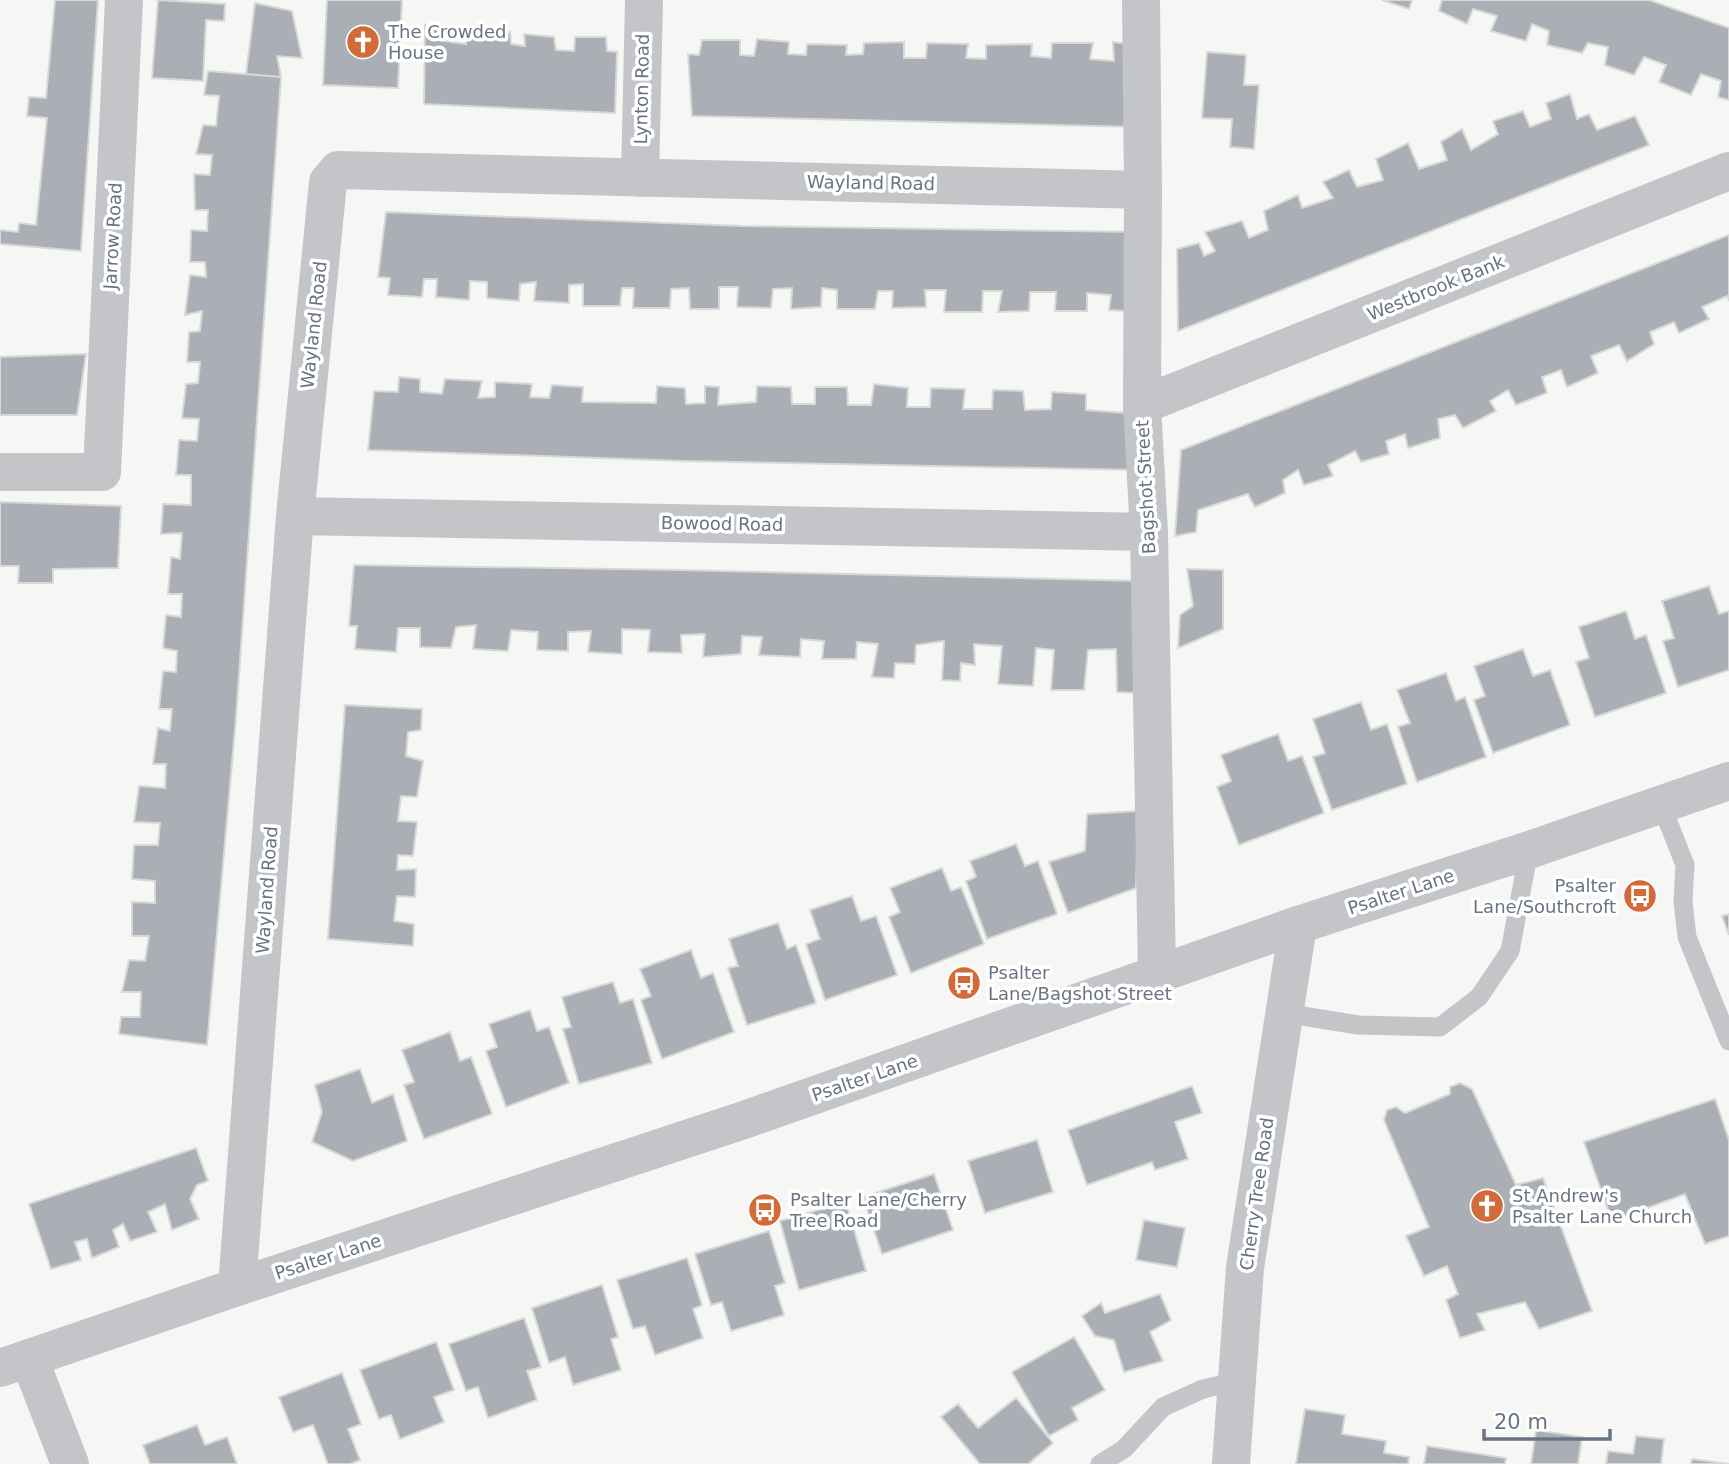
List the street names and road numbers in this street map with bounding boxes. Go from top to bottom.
street label: Lynton Road [630,33,653,145]
street label: Wayland Road [807,171,935,194]
street label: Jarrow Road [99,182,126,291]
street label: Westbrook Bank [1364,250,1508,325]
street label: Wayland Road [296,260,331,390]
street label: Bagshot Street [1132,420,1159,555]
street label: Bowood Road [661,512,783,535]
street label: Wayland Road [252,825,281,955]
street label: Psalter Lane [1345,864,1457,919]
street label: Psalter Lane [809,1050,921,1105]
street label: Cherry Tree Road [1235,1116,1278,1272]
street label: Psalter Lane [272,1229,384,1284]

